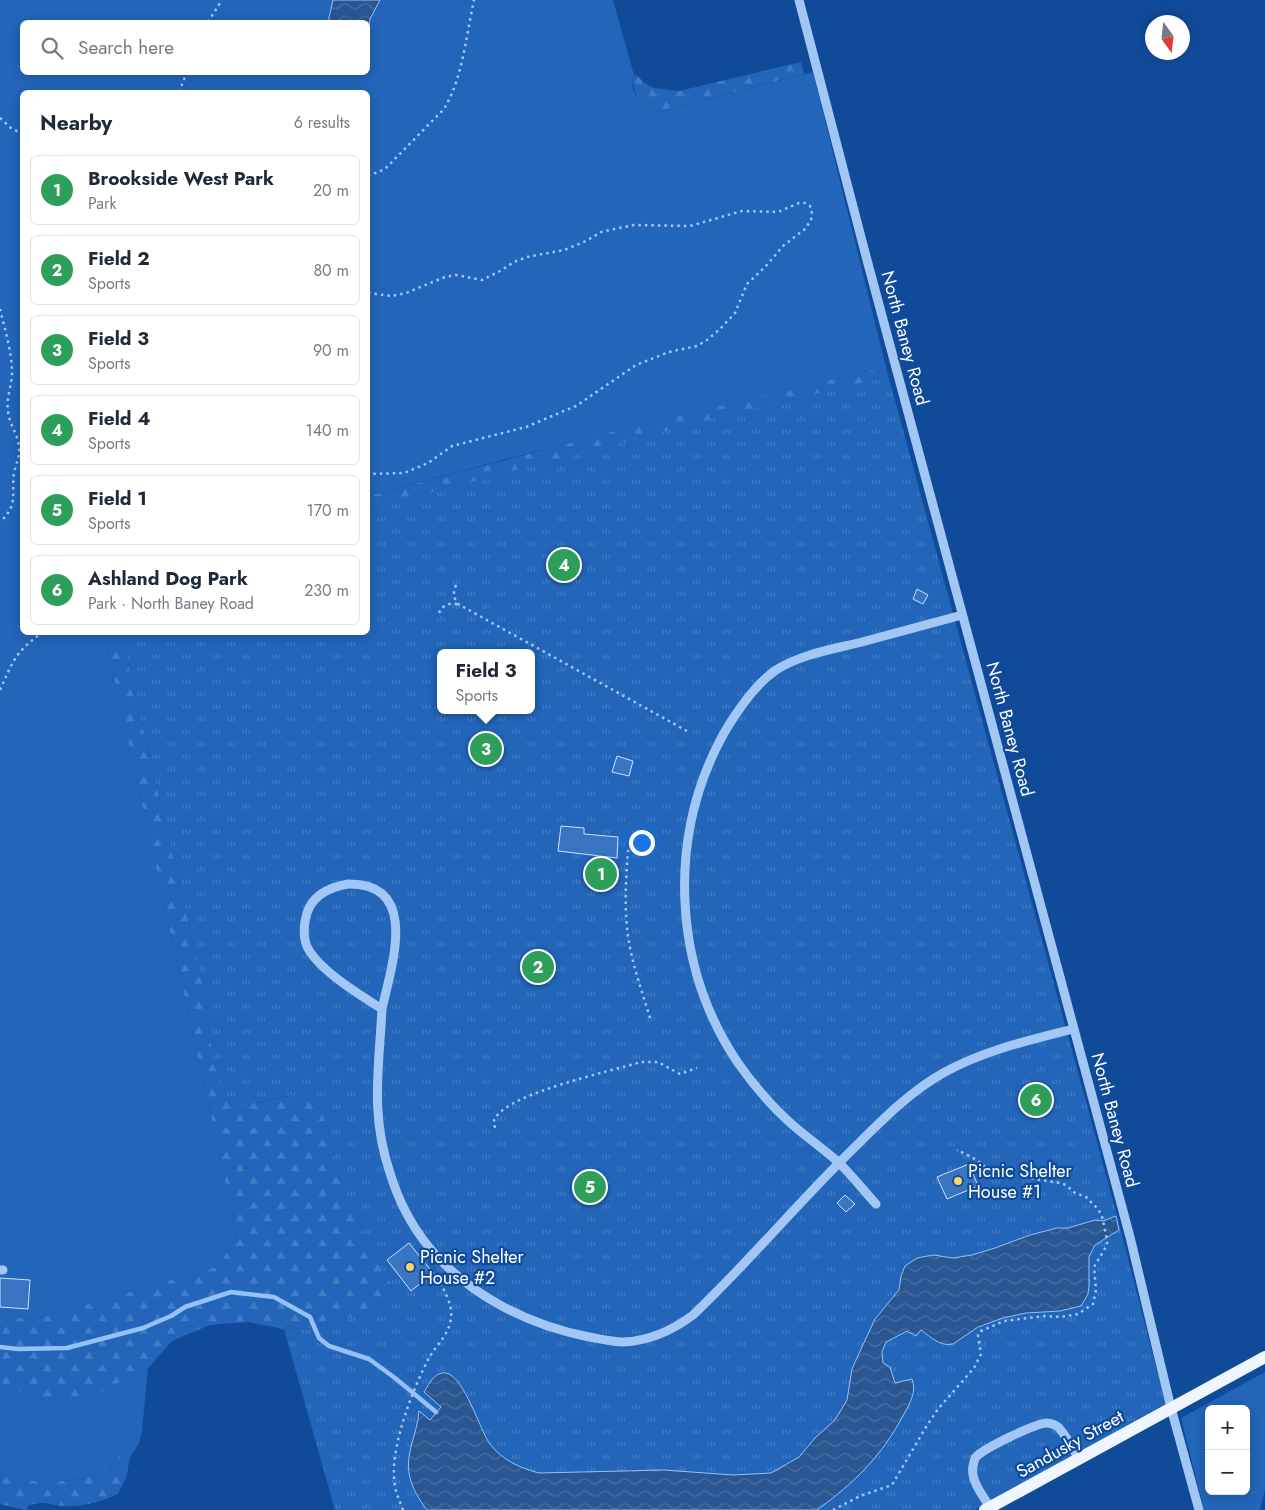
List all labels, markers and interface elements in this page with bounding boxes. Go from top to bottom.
north arrow [1145,15,1190,60]
search box [20,20,370,75]
icon: search [38,34,66,62]
text: Search here [78,34,174,61]
text: Nearby [40,108,112,138]
text: 6 results [294,111,350,134]
text: Brookside West Park [88,165,274,192]
text: 1 [53,179,61,202]
text: 20 m [313,179,349,202]
text: Park [88,192,117,215]
text: Field 2 [88,245,150,272]
text: 2 [52,259,62,282]
text: 80 m [313,259,349,282]
street label: North Baney Road [875,268,935,408]
text: Sports [88,272,130,295]
text: Field 3 [88,325,149,352]
text: 3 [52,339,62,362]
text: 90 m [313,339,349,362]
text: Sports [88,352,130,375]
text: Field 4 [88,405,150,432]
text: 4 [51,419,63,442]
text: 140 m [306,419,349,442]
text: Sports [88,432,130,455]
text: Field 1 [88,485,147,512]
text: 5 [52,499,62,522]
text: 170 m [307,499,349,522]
text: Sports [88,512,130,535]
pin: 4 [548,546,580,584]
text: Ashland Dog Park [88,565,248,592]
text: 6 [52,579,62,602]
text: 230 m [304,579,349,602]
text: Park · North Baney Road [88,592,254,615]
popup [437,649,535,714]
text: Field 3 [456,657,517,684]
street label: North Baney Road [980,659,1040,799]
text: Sports [456,684,498,707]
pin: 3 [470,730,502,768]
your location [629,830,655,856]
pin: 1 [585,855,617,893]
pin: 2 [522,948,554,986]
street label: North Baney Road [1085,1050,1145,1190]
pin: 6 [1020,1081,1052,1119]
place label: Picnic Shelter House #1 [968,1158,1073,1205]
pin: 5 [574,1168,606,1206]
marker: Picnic Shelter House #1 [952,1175,964,1187]
place label: Picnic Shelter House #2 [420,1244,525,1291]
marker: Picnic Shelter House #2 [404,1261,416,1273]
street label: Sandusky Street [1011,1403,1129,1484]
map controls [1205,1405,1250,1495]
button: + [1205,1405,1250,1450]
button: − [1205,1450,1250,1495]

